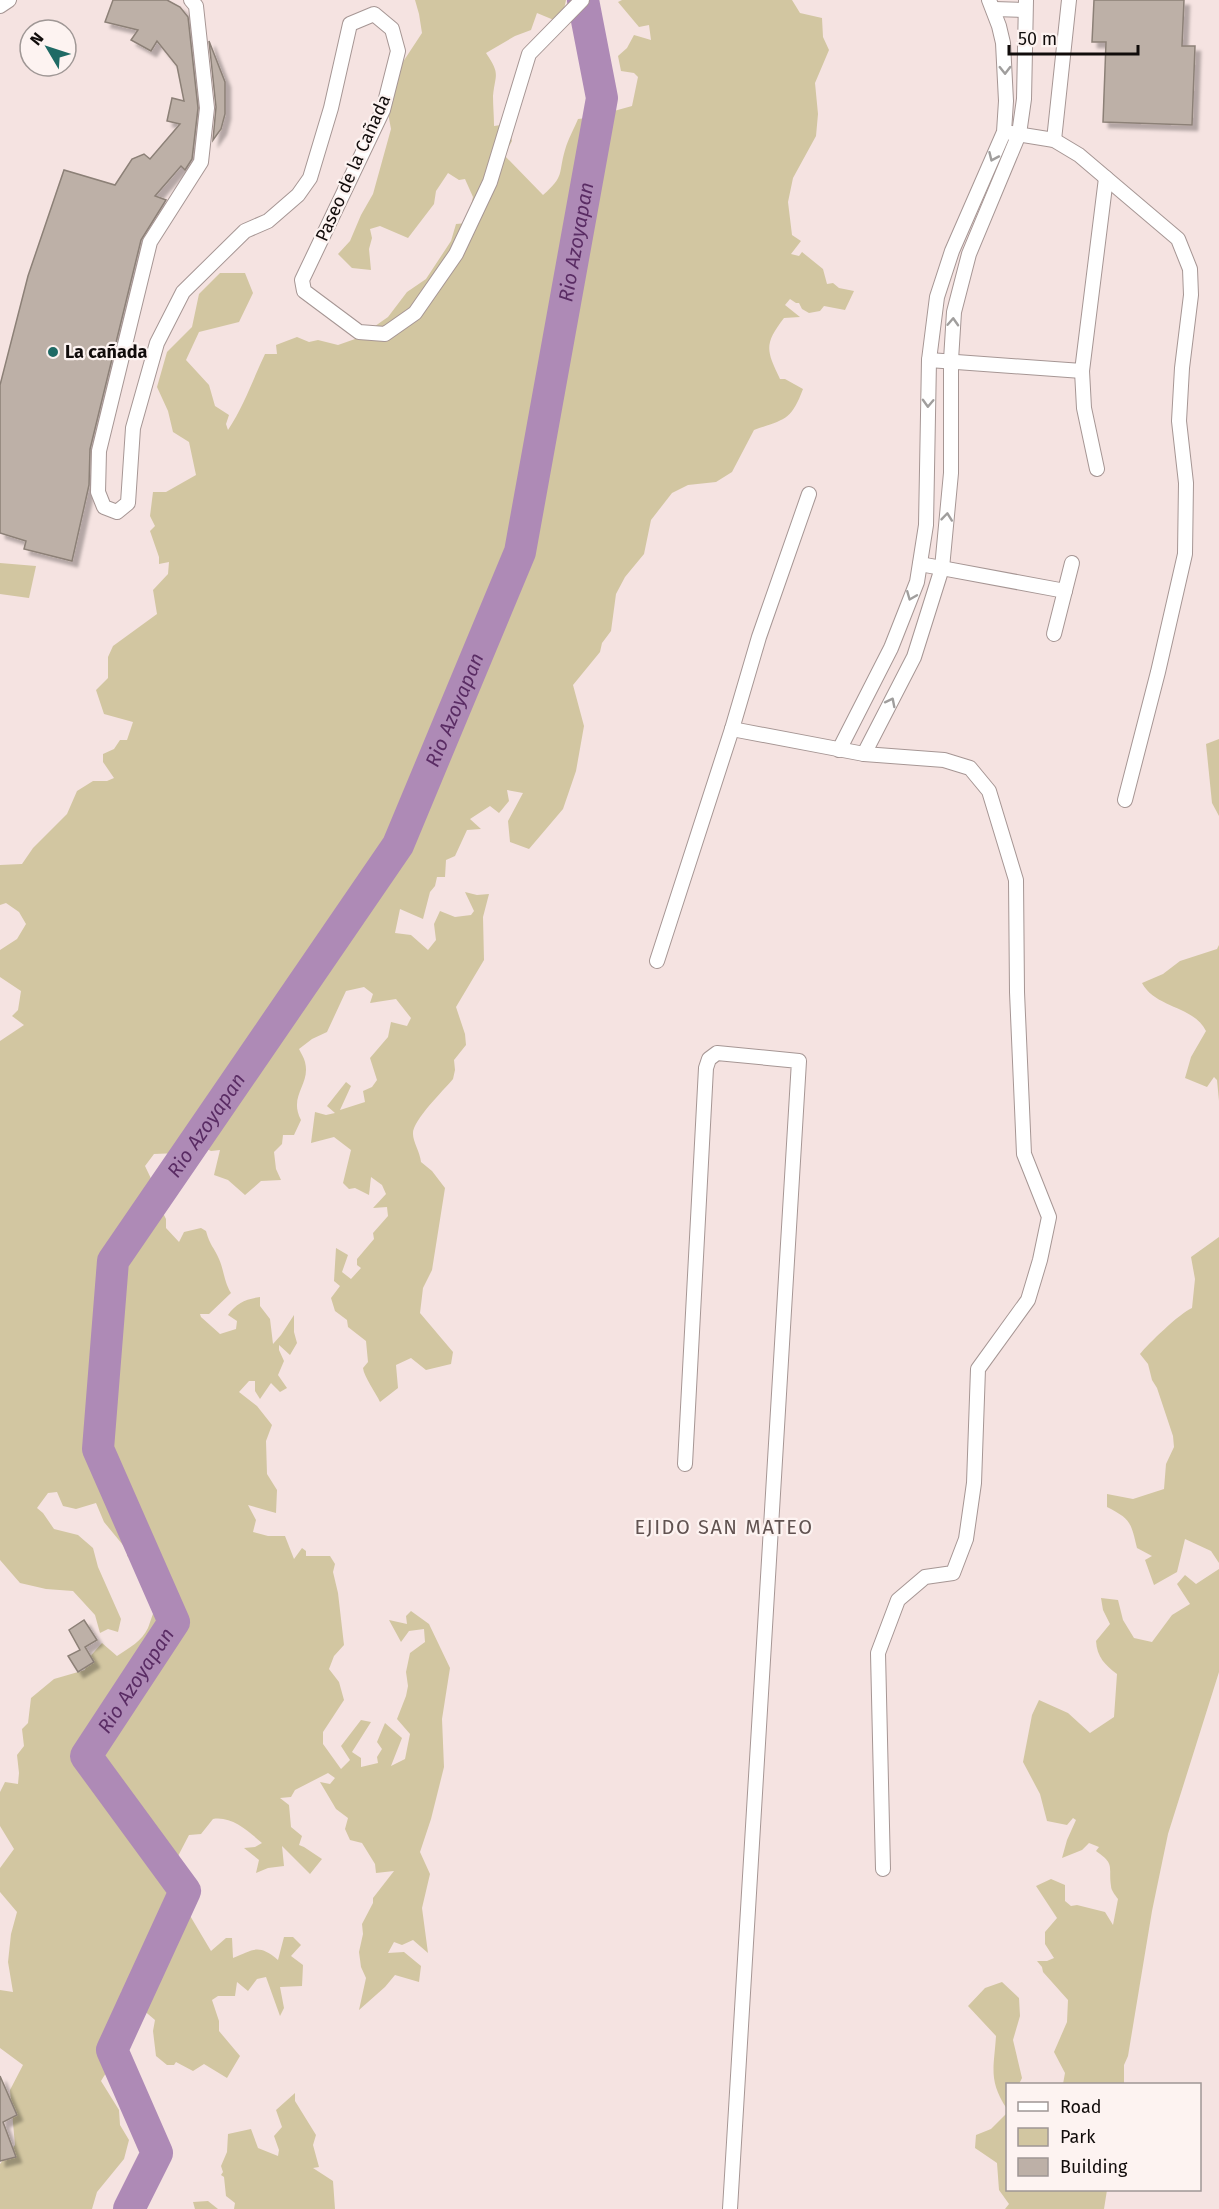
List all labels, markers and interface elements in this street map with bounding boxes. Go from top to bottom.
north arrow [18,18,78,78]
scale bar [1009,18,1138,56]
text: 50 m [1018,28,1057,50]
text: N [26,29,47,49]
one-way arrow [999,66,1011,75]
street label: Paseo de la Cañada [311,91,395,245]
one-way arrow [988,150,1000,161]
water label: Rio Azoyapan [553,180,599,304]
one-way arrow [947,318,960,327]
place label: La cañada [65,341,148,363]
marker: La cañada [46,345,60,359]
one-way arrow [922,399,934,408]
one-way arrow [940,512,953,521]
one-way arrow [906,590,918,601]
water label: Rio Azoyapan [420,649,489,770]
one-way arrow [883,697,895,708]
water label: Rio Azoyapan [162,1068,250,1182]
district label: EJIDO SAN MATEO [635,1515,813,1539]
water label: Rio Azoyapan [92,1623,179,1738]
legend [1006,2083,1201,2191]
text: Road [1060,2096,1102,2118]
text: Park [1060,2126,1096,2148]
text: Building [1060,2156,1128,2178]

